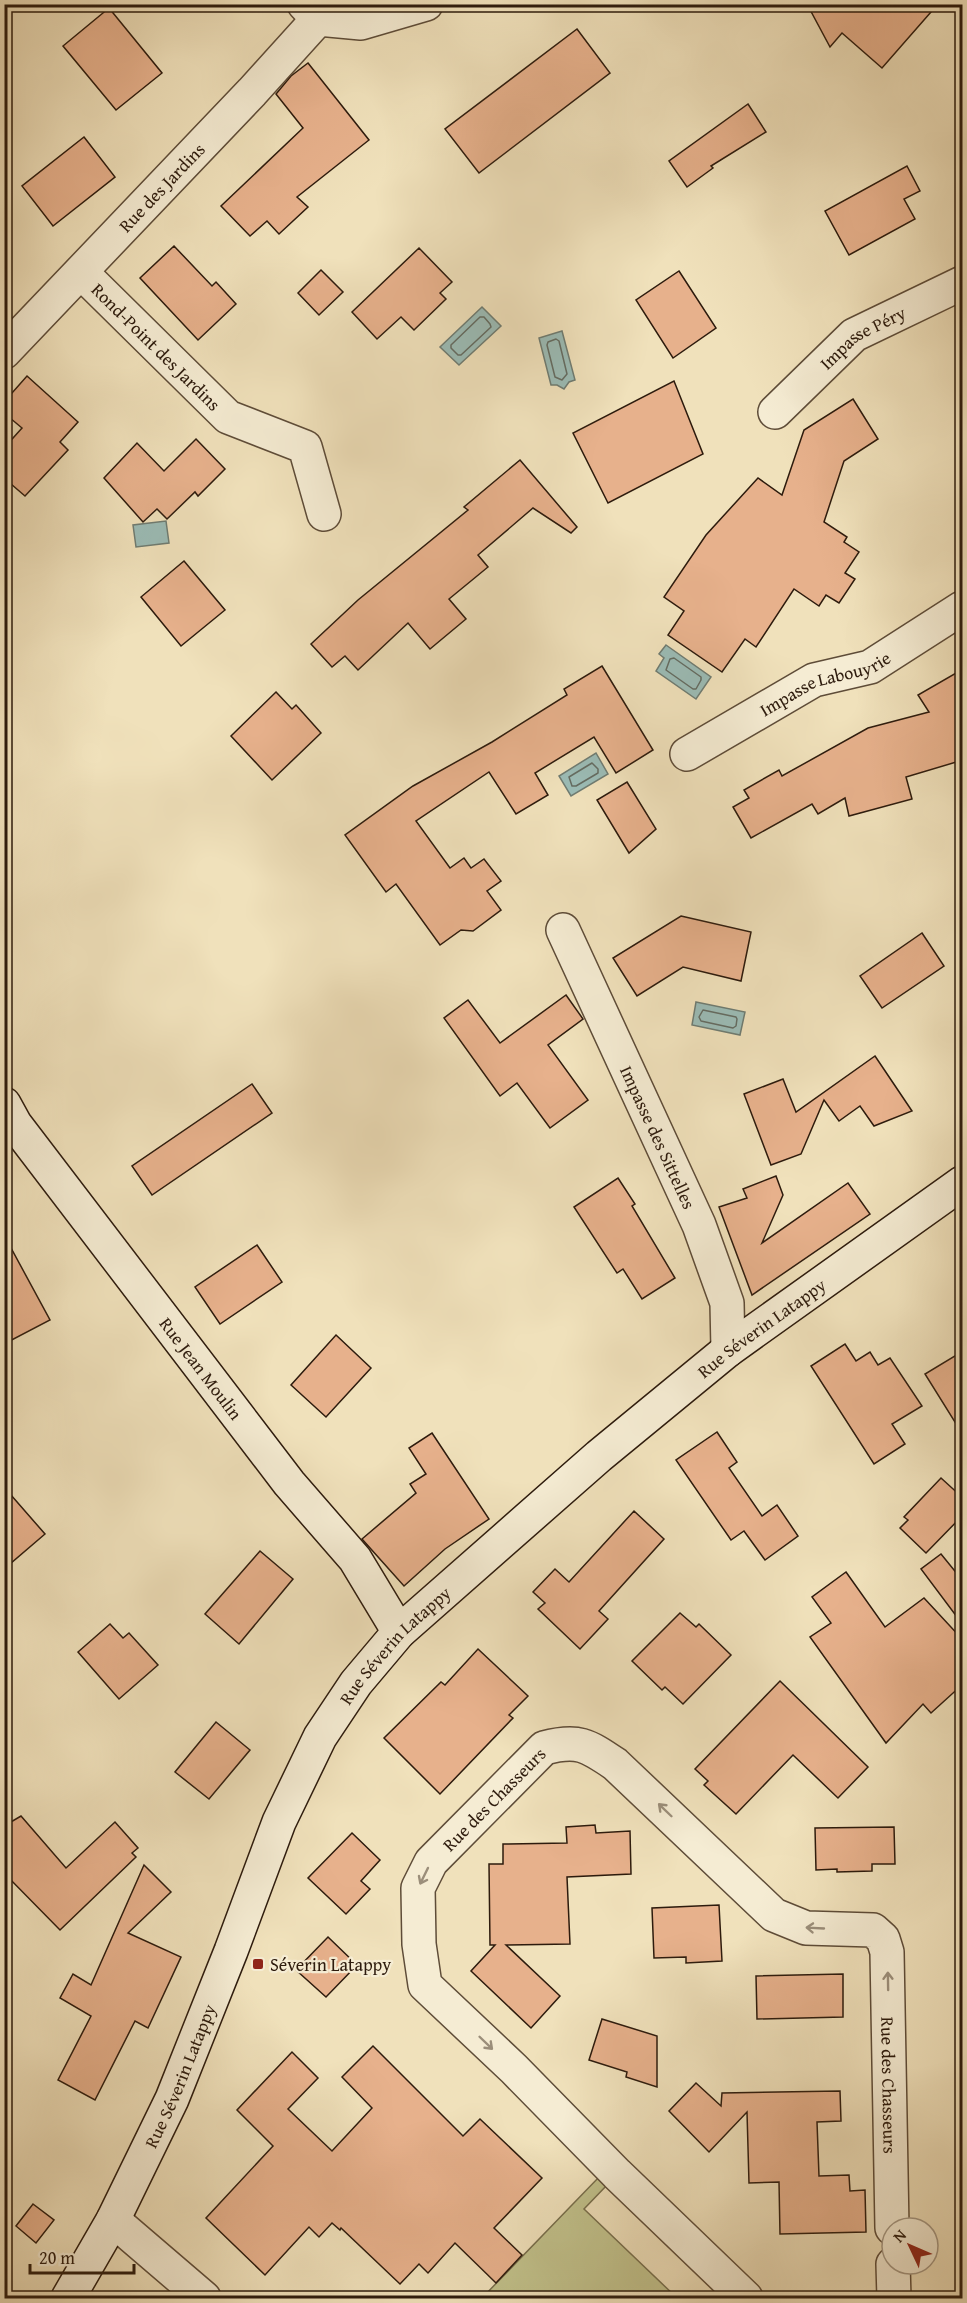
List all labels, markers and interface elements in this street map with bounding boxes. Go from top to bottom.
street label: Rue des Jardins [112,136,211,238]
street label: Rond-Point des Jardins [86,276,227,417]
street label: Impasse Péry [813,299,910,376]
street label: Impasse Labouyrie [754,644,896,723]
street label: Impasse des Sittelles [614,1061,703,1213]
street label: Rue Séverin Latappy [691,1271,831,1384]
street label: Rue Jean Moulin [153,1311,249,1425]
street label: Rue Séverin Latappy [332,1579,456,1710]
street label: Rue des Chasseurs [436,1740,552,1857]
one-way arrow [657,1803,672,1818]
one-way arrow [418,1866,430,1884]
one-way arrow [806,1923,826,1934]
place label: Séverin Latappy [270,1951,391,1978]
marker: Séverin Latappy [251,1957,265,1971]
one-way arrow [882,1971,894,1991]
street label: Rue Séverin Latappy [137,2000,222,2152]
street label: Rue des Chasseurs [875,2016,904,2154]
one-way arrow [478,2035,493,2050]
north arrow [880,2216,940,2276]
text: N [887,2223,912,2248]
scale bar [30,2237,134,2275]
text: 20 m [39,2244,75,2271]

